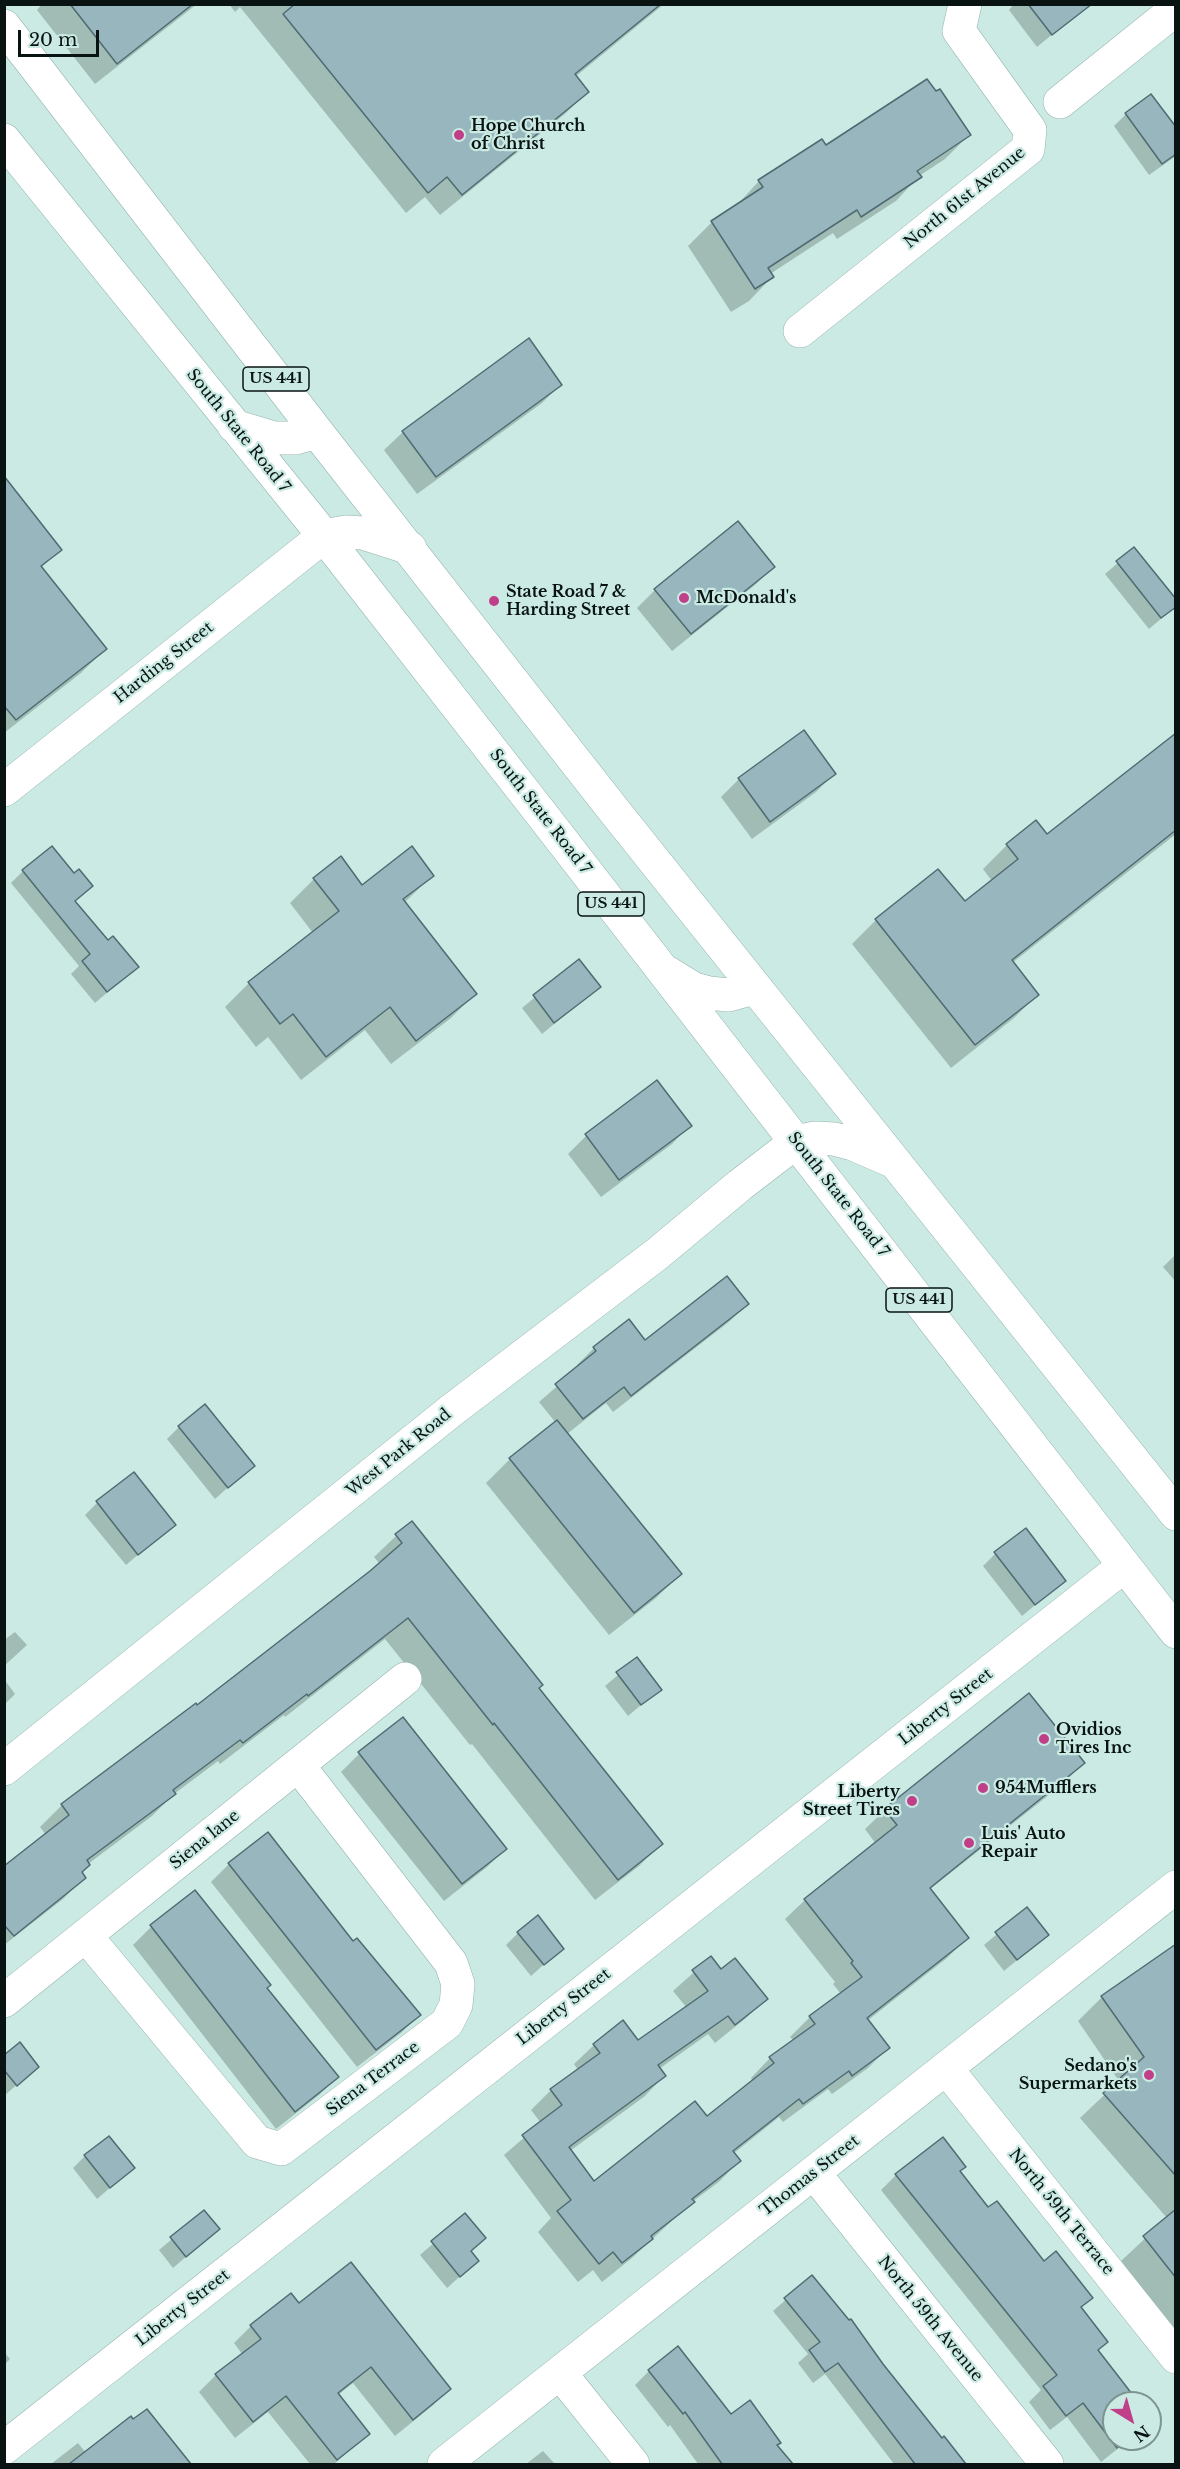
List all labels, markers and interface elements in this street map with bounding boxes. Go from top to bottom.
scale bar [21,18,102,56]
text: 20 m [29,29,77,51]
place label: Hope Church of Christ [471,116,585,154]
marker: Hope Church of Christ [452,128,466,142]
street label: North 61st Avenue [901,143,1029,253]
street label: South State Road 7 [182,365,294,497]
road number: US 441 [243,367,309,391]
place label: State Road 7 & Harding Street [506,582,630,620]
place label: McDonald's [696,588,797,608]
marker: McDonald's [677,591,691,605]
marker: State Road 7 & Harding Street [487,594,501,608]
street label: Harding Street [111,618,217,708]
street label: South State Road 7 [485,746,595,878]
road number: US 441 [578,892,644,916]
street label: South State Road 7 [783,1129,893,1261]
road number: US 441 [886,1288,952,1312]
street label: West Park Road [343,1405,455,1501]
street label: Liberty Street [895,1665,997,1749]
place label: Ovidios Tires Inc [1056,1720,1131,1758]
marker: Ovidios Tires Inc [1037,1732,1051,1746]
place label: 954Mufflers [995,1778,1097,1798]
marker: 954Mufflers [976,1781,990,1795]
place label: Liberty Street Tires [803,1782,900,1820]
marker: Liberty Street Tires [905,1794,919,1808]
street label: Siena lane [166,1806,244,1874]
place label: Luis' Auto Repair [981,1824,1066,1862]
marker: Luis' Auto Repair [962,1836,976,1850]
street label: Liberty Street [513,1965,615,2049]
street label: Siena Terrace [323,2038,423,2120]
place label: Sedano's Supermarkets [1019,2056,1137,2094]
marker: Sedano's Supermarkets [1142,2068,1156,2082]
street label: Thomas Street [757,2131,863,2221]
street label: North 59th Terrace [1004,2145,1118,2279]
street label: North 59th Avenue [874,2252,986,2386]
street label: Liberty Street [132,2266,234,2350]
north arrow [1102,2391,1162,2451]
text: N [1130,2421,1154,2446]

